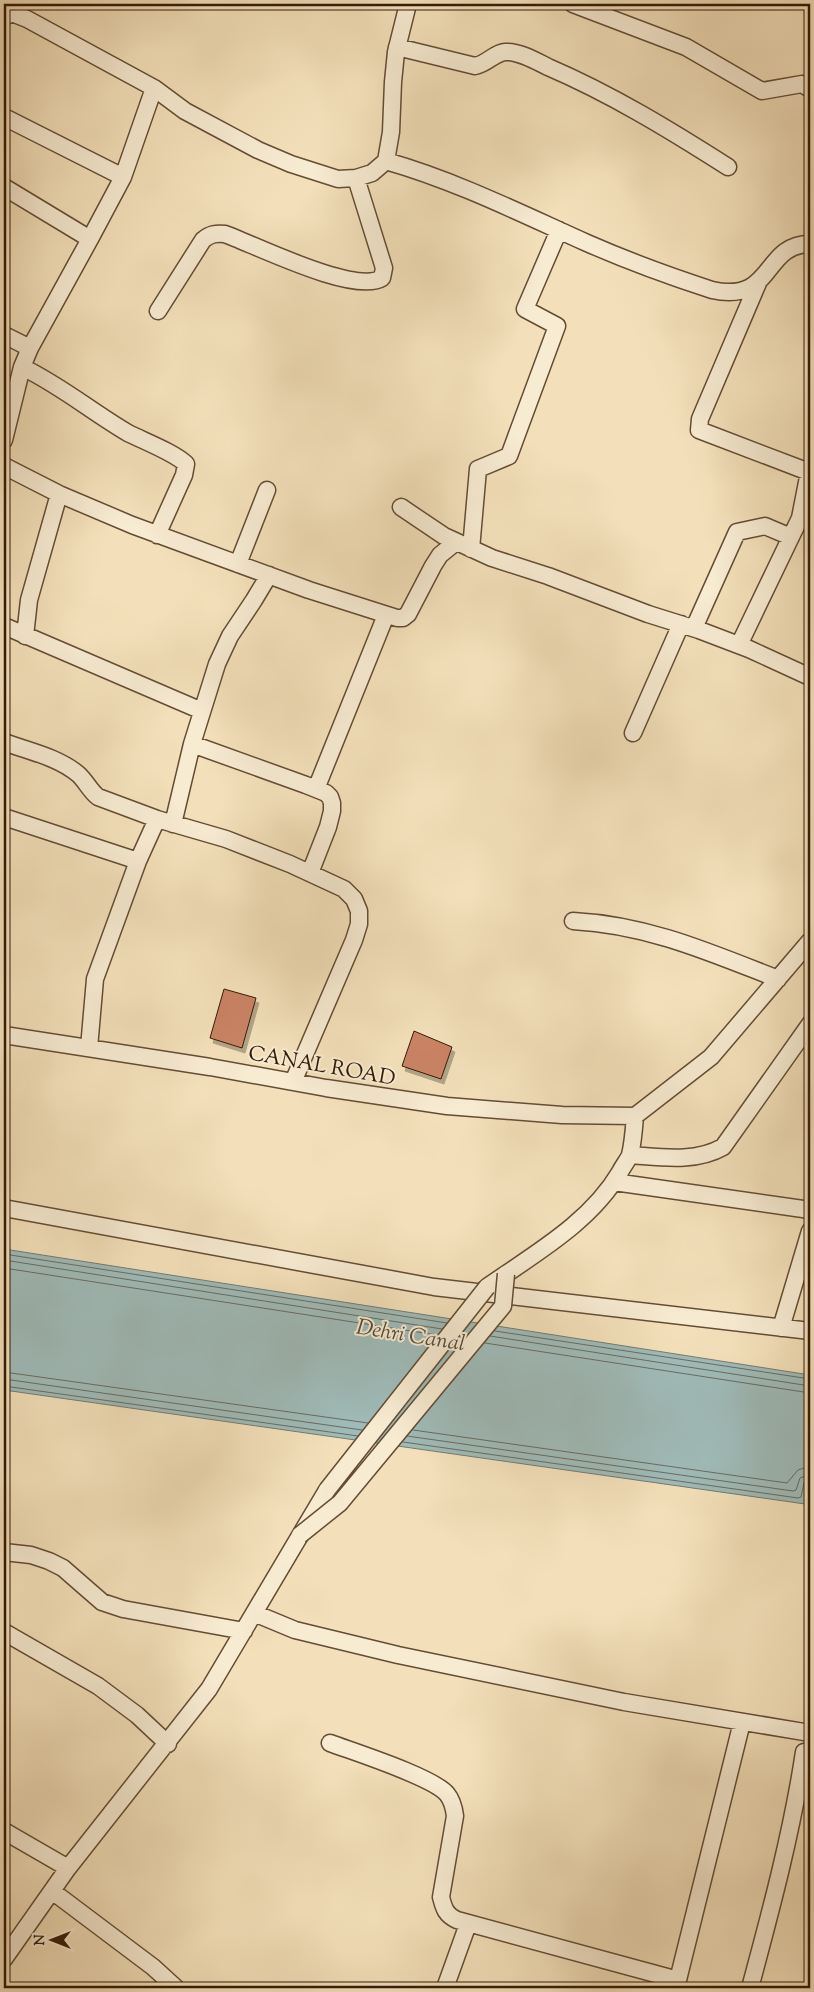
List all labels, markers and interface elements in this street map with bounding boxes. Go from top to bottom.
street label: CANAL ROAD [246,1039,398,1095]
water label: Dehri Canal [354,1313,467,1361]
north arrow [28,1914,78,1964]
text: N [31,1934,51,1946]

